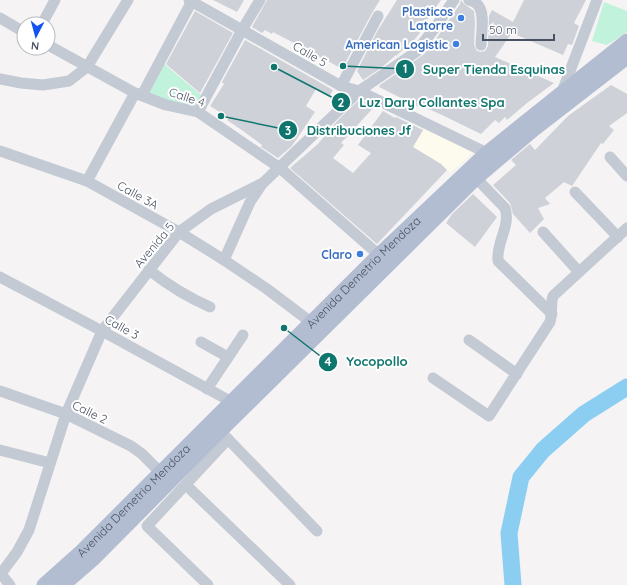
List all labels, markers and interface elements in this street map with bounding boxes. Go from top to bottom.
place label: Plasticos Latorre [402,4,453,33]
marker: Plasticos Latorre [456,13,466,23]
north arrow [16,16,56,56]
scale bar [483,16,554,42]
text: 50 m [489,22,517,37]
place label: American Logistic [345,37,448,52]
street label: Calle 5 [290,38,330,70]
text: N [30,39,40,53]
marker: American Logistic [451,39,461,49]
callout: Super Tienda Esquinas [395,56,573,81]
text: 1 [403,61,407,76]
text: Super Tienda Esquinas [423,61,565,77]
street label: Calle 4 [167,84,207,110]
callout: Luz Dary Collantes Spa [331,90,513,115]
text: Luz Dary Collantes Spa [359,94,505,110]
text: 2 [338,95,345,110]
callout: Distribuciones Jf [278,118,419,143]
text: Distribuciones Jf [307,122,412,138]
text: 3 [285,123,291,138]
street label: Calle 3A [115,178,161,212]
street label: Avenida Demetrio Mendoza [303,213,423,331]
street label: Avenida 5 [131,219,177,271]
place label: Claro [321,247,353,262]
marker: Claro [355,249,365,259]
street label: Calle 3 [102,312,142,342]
callout: Yocopollo [318,349,416,374]
text: Yocopollo [346,353,408,369]
text: 4 [324,354,332,369]
street label: Calle 2 [70,397,110,427]
street label: Avenida Demetrio Mendoza [73,440,193,560]

